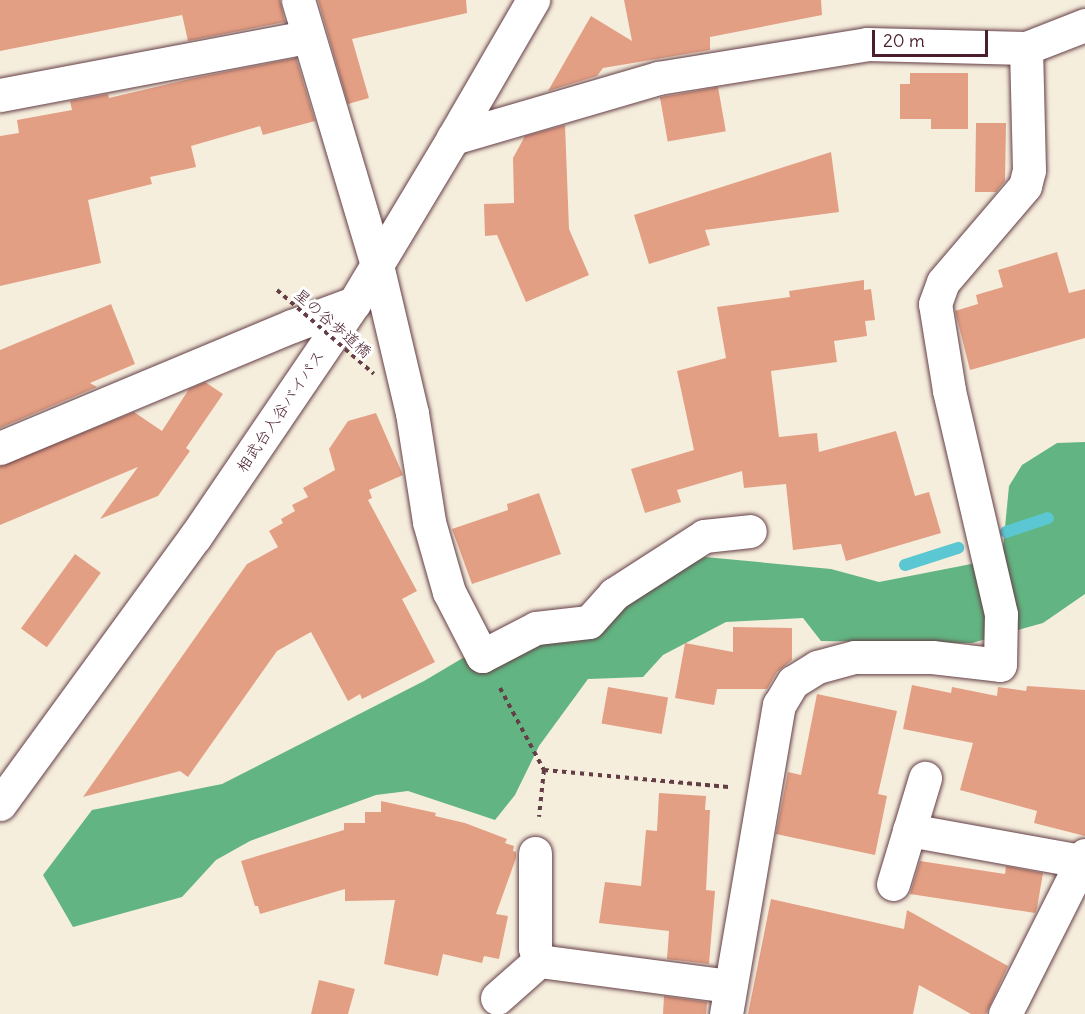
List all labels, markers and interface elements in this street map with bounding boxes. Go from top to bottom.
scale bar [875,18,990,56]
text: 20 m [883,29,925,52]
street label: 星の谷歩道橋 [290,284,376,362]
street label: 相武台入谷バイパス [232,346,328,476]

